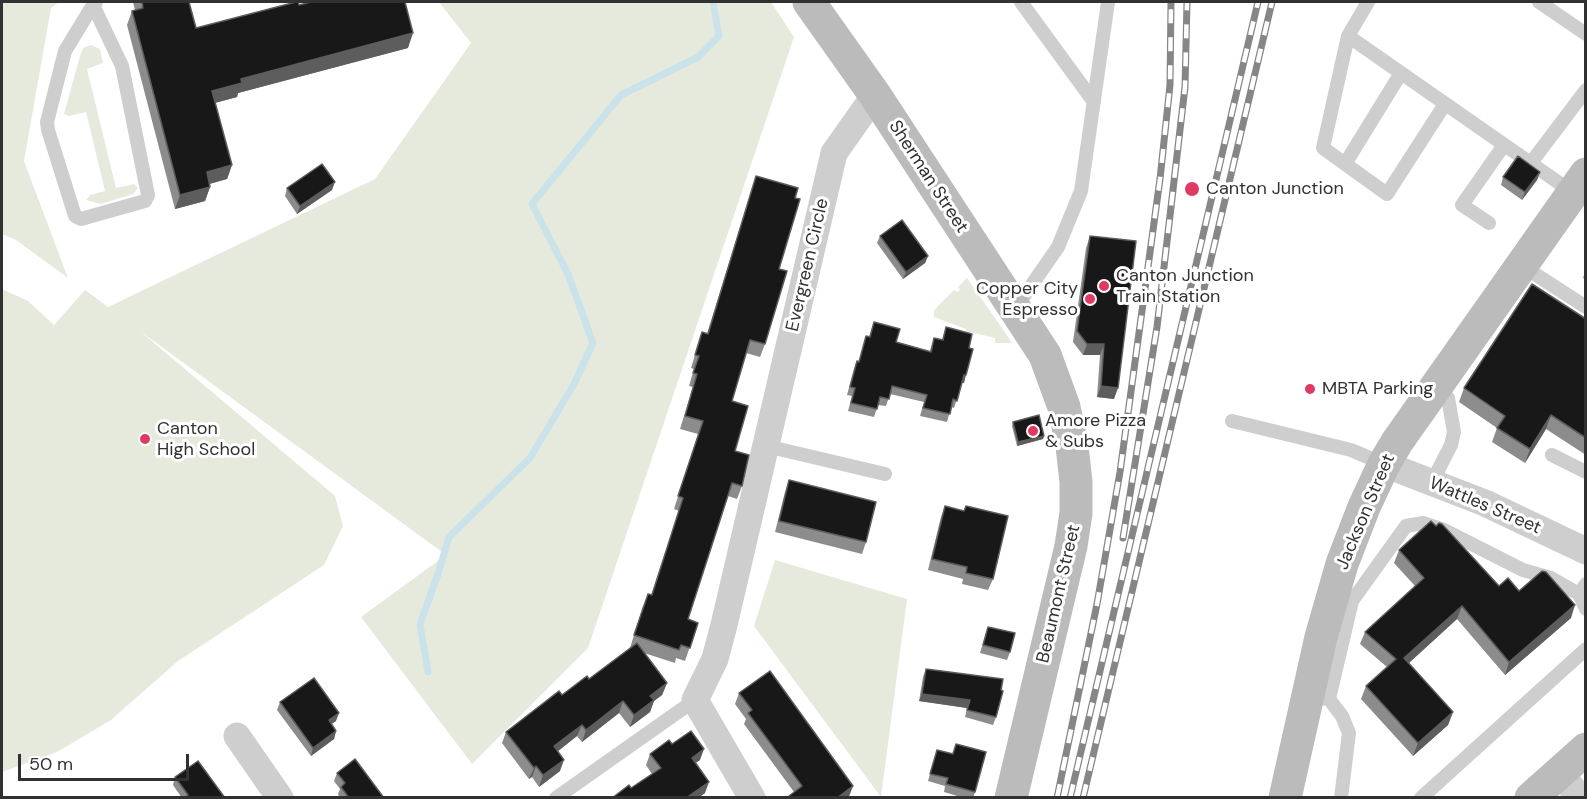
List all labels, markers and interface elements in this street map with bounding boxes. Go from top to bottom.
street label: Sherman Street [884,117,972,237]
place label: Canton Junction [1206,178,1344,200]
marker: Canton Junction [1183,180,1201,198]
street label: Evergreen Circle [782,196,834,334]
place label: Canton Junction Train Station [1116,265,1254,308]
place label: Copper City Espresso [976,278,1078,320]
marker: Canton Junction Train Station [1097,279,1111,293]
marker: Copper City Espresso [1083,292,1097,306]
place label: MBTA Parking [1322,378,1433,400]
marker: MBTA Parking [1303,382,1317,396]
place label: Amore Pizza & Subs [1045,410,1146,452]
place label: Canton High School [157,418,255,460]
marker: Amore Pizza & Subs [1026,424,1040,438]
marker: Canton High School [138,432,152,446]
street label: Jackson Street [1332,451,1400,573]
street label: Wattles Street [1426,473,1544,539]
street label: Beaumont Street [1033,523,1085,665]
scale bar [21,742,192,780]
text: 50 m [29,752,73,776]

